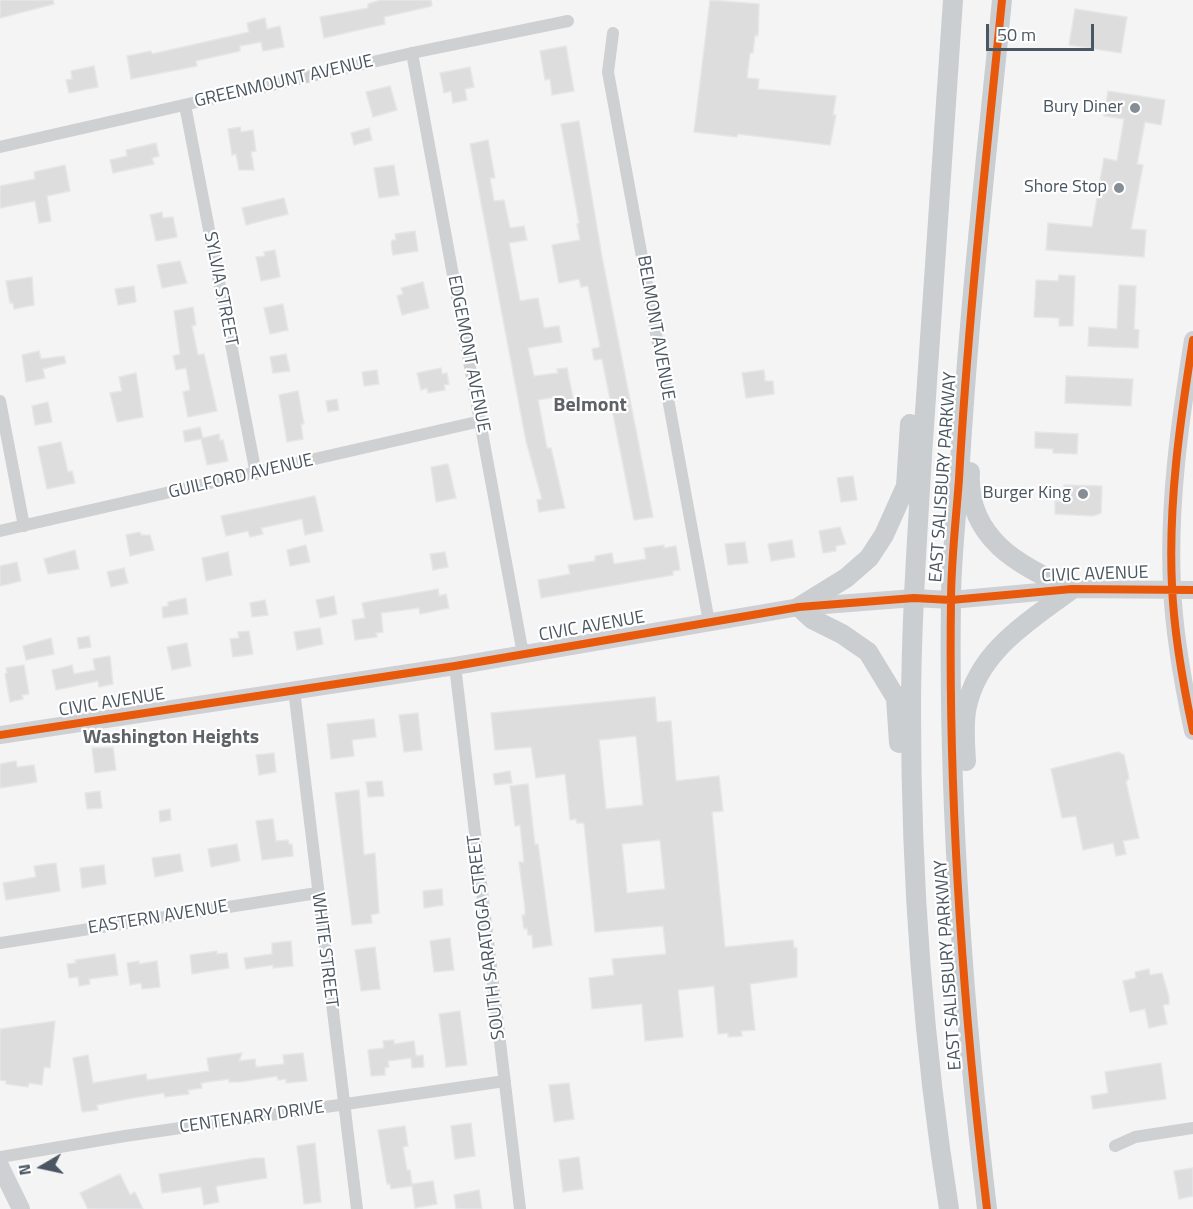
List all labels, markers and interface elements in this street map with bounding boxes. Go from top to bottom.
scale bar [989,12,1097,50]
text: 50 m [997,21,1036,48]
street label: GREENMOUNT AVENUE [193,51,375,113]
place label: Bury Diner [1043,97,1123,119]
marker: Bury Diner [1128,101,1142,115]
place label: Shore Stop [1024,177,1107,199]
marker: Shore Stop [1112,181,1126,195]
street label: SYLVIA STREET [198,230,242,348]
street label: BELMONT AVENUE [632,254,678,402]
street label: EDGEMONT AVENUE [442,274,494,434]
street label: EAST SALISBURY PARKWAY [926,371,962,583]
district label: Belmont [553,394,627,418]
street label: GUILFORD AVENUE [167,450,315,504]
place label: Burger King [983,483,1071,505]
marker: Burger King [1076,487,1090,501]
street label: CIVIC AVENUE [1041,562,1149,588]
street label: CIVIC AVENUE [537,607,647,647]
street label: CIVIC AVENUE [57,684,167,722]
district label: Washington Heights [83,726,259,750]
street label: SOUTH SARATOGA STREET [464,833,510,1041]
street label: EAST SALISBURY PARKWAY [931,859,967,1071]
street label: WHITE STREET [306,891,342,1009]
street label: EASTERN AVENUE [87,896,229,940]
street label: CENTENARY DRIVE [178,1097,326,1139]
north arrow [12,1137,72,1197]
text: N [12,1162,37,1177]

